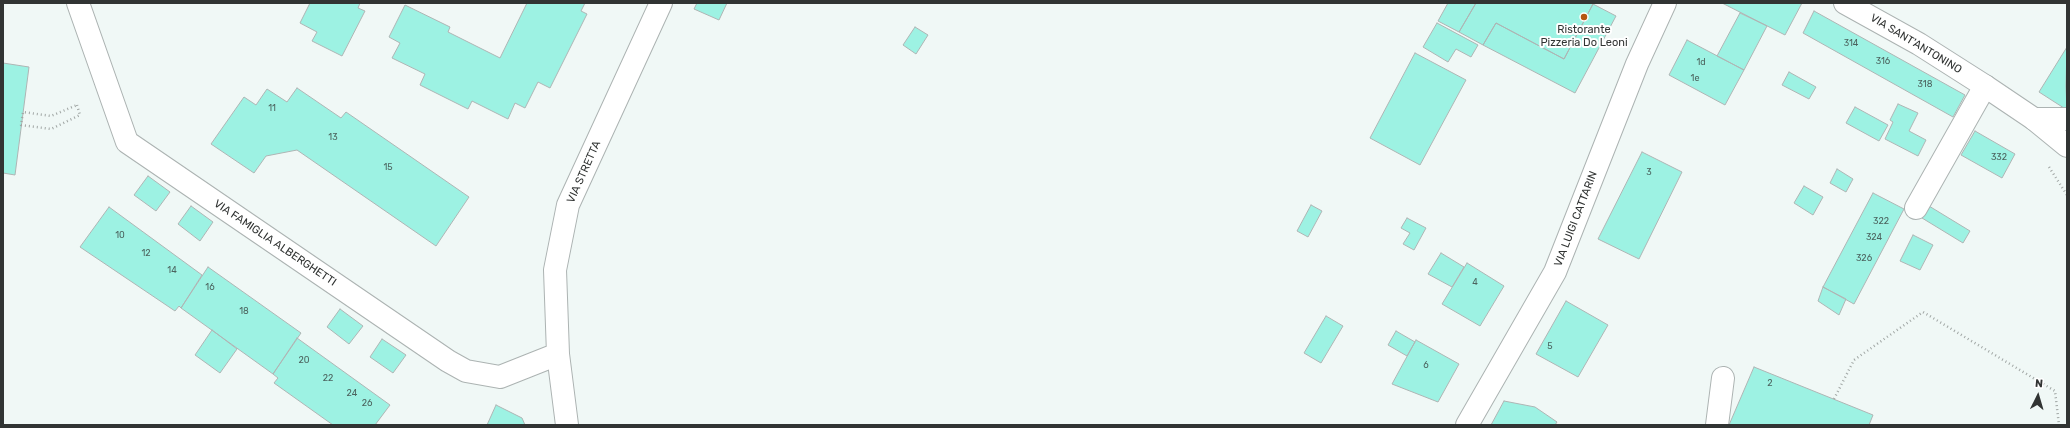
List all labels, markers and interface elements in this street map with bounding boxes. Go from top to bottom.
street label: VIA SANT'ANTONINO [1868,11,1964,77]
marker: Ristorante Pizzeria Do Leoni [1579,12,1589,22]
place label: Ristorante Pizzeria Do Leoni [1540,23,1628,49]
house number: 314 [1844,38,1858,48]
house number: 316 [1876,56,1890,66]
house number: 1d [1696,57,1706,67]
house number: 1e [1691,73,1699,83]
house number: 318 [1918,79,1932,89]
house number: 11 [268,103,276,113]
house number: 13 [328,132,338,142]
street label: VIA STRETTA [564,139,604,205]
house number: 332 [1991,152,2007,162]
house number: 15 [383,162,393,172]
house number: 3 [1646,167,1652,177]
street label: VIA LUIGI CATTARIN [1552,169,1600,269]
street label: VIA FAMIGLIA ALBERGHETTI [211,197,339,289]
house number: 322 [1873,216,1889,226]
house number: 10 [115,230,125,240]
house number: 324 [1866,232,1882,242]
house number: 12 [141,248,151,258]
house number: 326 [1856,253,1872,263]
house number: 14 [167,265,177,275]
house number: 4 [1472,277,1478,287]
house number: 16 [205,282,215,292]
house number: 18 [239,306,249,316]
house number: 5 [1547,341,1553,351]
house number: 20 [299,355,309,365]
house number: 6 [1423,360,1429,370]
house number: 22 [323,373,333,383]
north arrow [2018,376,2058,416]
text: N [2035,377,2044,390]
house number: 2 [1767,378,1773,388]
house number: 24 [347,388,357,398]
house number: 26 [362,398,372,408]

